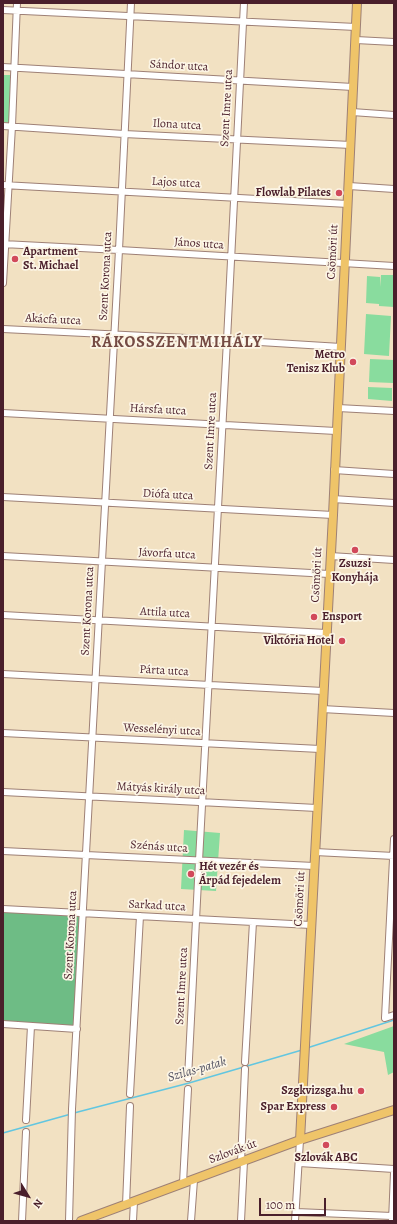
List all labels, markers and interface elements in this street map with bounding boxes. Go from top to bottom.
street label: Sándor utca [149,57,209,75]
street label: Szent Imre utca [218,69,236,147]
street label: Ilona utca [152,117,202,133]
street label: Lajos utca [151,175,201,191]
place label: Flowlab Pilates [256,186,331,200]
marker: Flowlab Pilates [334,188,344,198]
street label: Csömöri út [324,224,342,280]
street label: Szent Korona utca [96,231,116,321]
street label: János utca [174,235,224,253]
place label: Apartment St. Michael [23,245,78,273]
marker: Apartment St. Michael [10,254,20,264]
street label: Akácfa utca [25,311,81,329]
district label: RÁKOSSZENTMIHÁLY [91,333,263,353]
place label: Metro Tenisz Klub [287,348,345,376]
marker: Metro Tenisz Klub [348,357,358,367]
street label: Szent Imre utca [202,392,220,470]
street label: Hársfa utca [129,401,187,419]
street label: Diófa utca [142,486,194,504]
street label: Jávorfa utca [138,545,196,563]
marker: Zsuzsi Konyhája [350,545,360,555]
street label: Csömöri út [308,547,326,603]
place label: Zsuzsi Konyhája [331,557,379,585]
street label: Szent Korona utca [78,566,98,656]
street label: Attila utca [140,604,190,622]
place label: Ensport [322,610,362,624]
marker: Ensport [309,612,319,622]
place label: Viktória Hotel [264,634,334,648]
marker: Viktória Hotel [337,636,347,646]
street label: Párta utca [139,663,189,679]
street label: Wesselényi utca [123,721,201,739]
street label: Mátyás király utca [116,779,206,799]
street label: Szénás utca [130,838,188,856]
place label: Hét vezér és Árpád fejedelem [199,860,281,888]
marker: Hét vezér és Árpád fejedelem [186,869,196,879]
street label: Csömöri út [291,871,309,927]
street label: Szent Korona utca [61,890,81,980]
street label: Sarkad utca [128,897,186,915]
street label: Szent Imre utca [173,947,191,1025]
water label: Szilas-patak [166,1054,228,1086]
place label: Szgkvizsga.hu [281,1084,353,1098]
marker: Szgkvizsga.hu [356,1086,366,1096]
place label: Spar Express [261,1100,326,1114]
marker: Spar Express [329,1102,339,1112]
street label: Szlovák út [207,1137,259,1167]
marker: Szlovák ABC [321,1140,331,1150]
place label: Szlovák ABC [294,1151,358,1165]
north arrow [8,1176,48,1216]
scale bar [261,1190,328,1216]
text: N [30,1196,46,1211]
text: 100 m [266,1197,295,1213]

